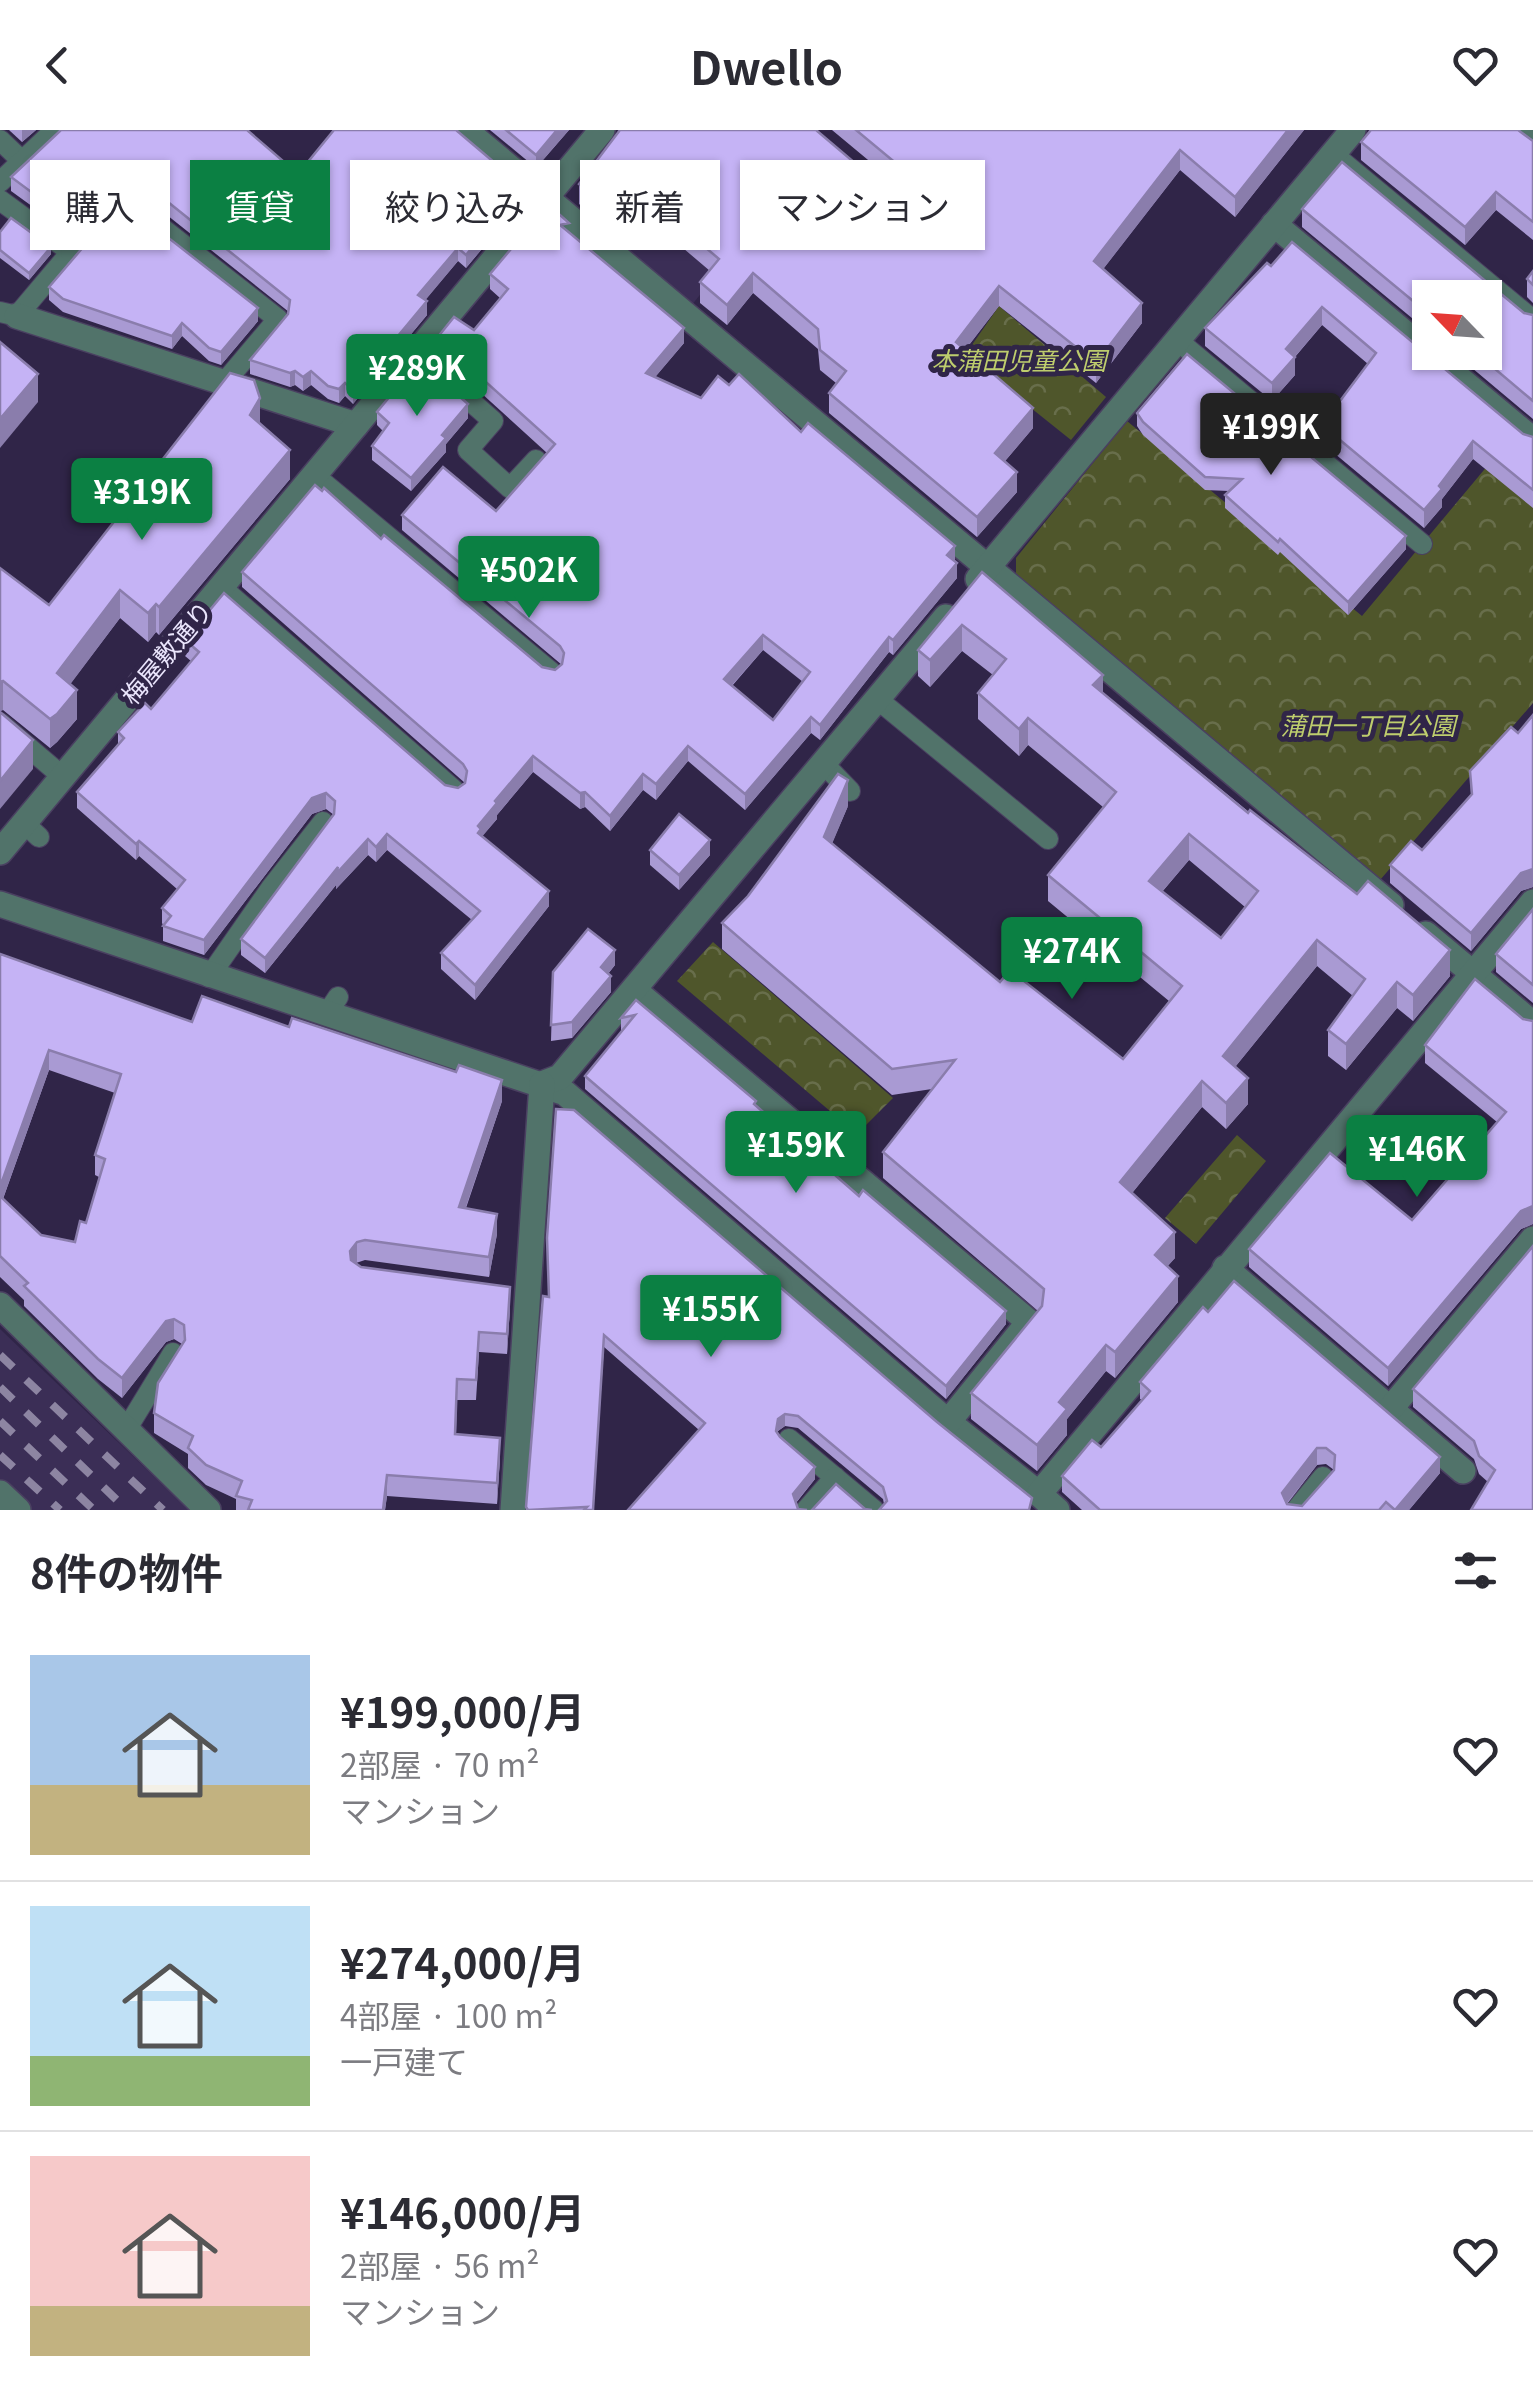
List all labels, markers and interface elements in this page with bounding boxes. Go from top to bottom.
text: Dwello [690,33,843,98]
icon: back [30,38,85,93]
icon: heart [1448,38,1503,93]
chip: 購入 [30,160,170,250]
chip: 賃貸 [190,160,330,250]
chip: 絞り込み [350,160,560,250]
chip: 新着 [580,160,720,250]
chip: マンション [740,160,985,250]
north arrow [1412,280,1502,370]
map controls [1412,280,1502,370]
pin: ¥289K [347,334,487,419]
park label: 本蒲田児童公園 [931,341,1109,377]
text: ¥289K [368,343,466,389]
pin: ¥199K [1201,393,1341,478]
text: ¥199K [1222,402,1320,448]
pin: ¥319K [72,458,212,543]
text: ¥319K [93,467,191,513]
pin: ¥502K [459,536,599,621]
text: ¥502K [480,545,578,591]
street label: 梅屋敷通り [111,592,219,711]
park label: 蒲田一丁目公園 [1280,706,1458,742]
pin: ¥274K [1002,917,1142,1002]
text: ¥274K [1023,926,1121,972]
pin: ¥159K [726,1111,866,1196]
pin: ¥146K [1347,1115,1487,1200]
text: ¥159K [747,1120,845,1166]
text: ¥146K [1368,1124,1466,1170]
pin: ¥155K [641,1275,781,1360]
text: ¥155K [662,1284,760,1330]
text: 8件の物件 [30,1540,223,1601]
icon: filters [1448,1543,1503,1598]
text: ¥199,000/月 [340,1679,585,1740]
icon: home [110,1695,230,1815]
icon: heart [1448,1728,1503,1783]
text: 2部屋 · 70 m² [340,1740,540,1786]
text: マンション [340,1786,500,1832]
text: ¥274,000/月 [340,1930,585,1991]
icon: home [110,1946,230,2066]
icon: heart [1448,1979,1503,2034]
text: 4部屋 · 100 m² [340,1991,557,2037]
text: 一戸建て [340,2037,468,2083]
text: ¥146,000/月 [340,2180,585,2241]
icon: home [110,2196,230,2316]
icon: heart [1448,2229,1503,2284]
text: 2部屋 · 56 m² [340,2241,540,2287]
text: マンション [340,2287,500,2333]

